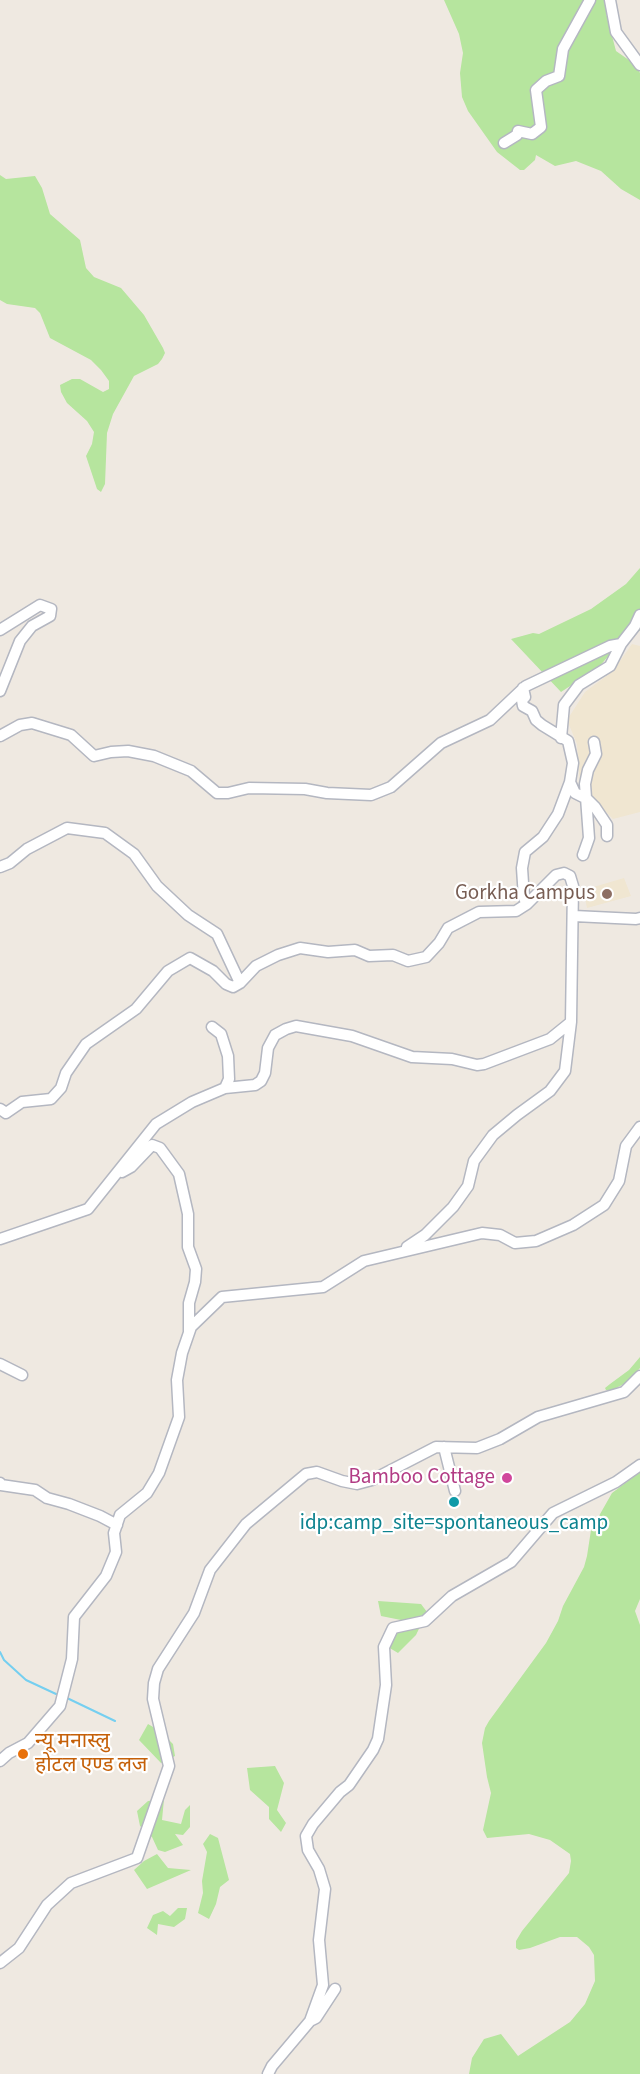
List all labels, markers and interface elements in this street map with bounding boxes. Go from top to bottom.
place label: Gorkha Campus [455,881,595,907]
marker: Gorkha Campus [600,887,614,901]
place label: Bamboo Cottage [348,1465,495,1491]
marker: Bamboo Cottage [500,1471,514,1485]
marker: idp:camp_site=spontaneous_camp [447,1495,461,1509]
place label: idp:camp_site=spontaneous_camp [300,1511,608,1537]
place label: न्यू मनास्लु होटल एण्ड लज [35,1729,147,1779]
marker: न्यू मनास्लु होटल एण्ड लज [16,1747,30,1761]

